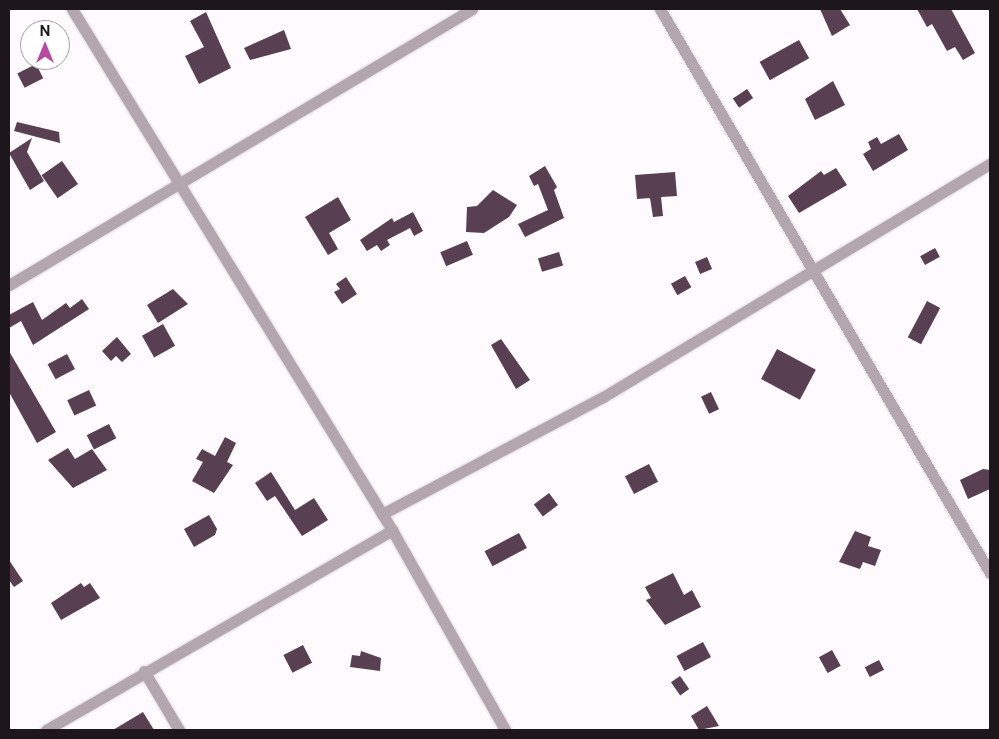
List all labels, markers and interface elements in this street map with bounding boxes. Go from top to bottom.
north arrow [20,20,70,70]
text: N [40,23,50,39]

